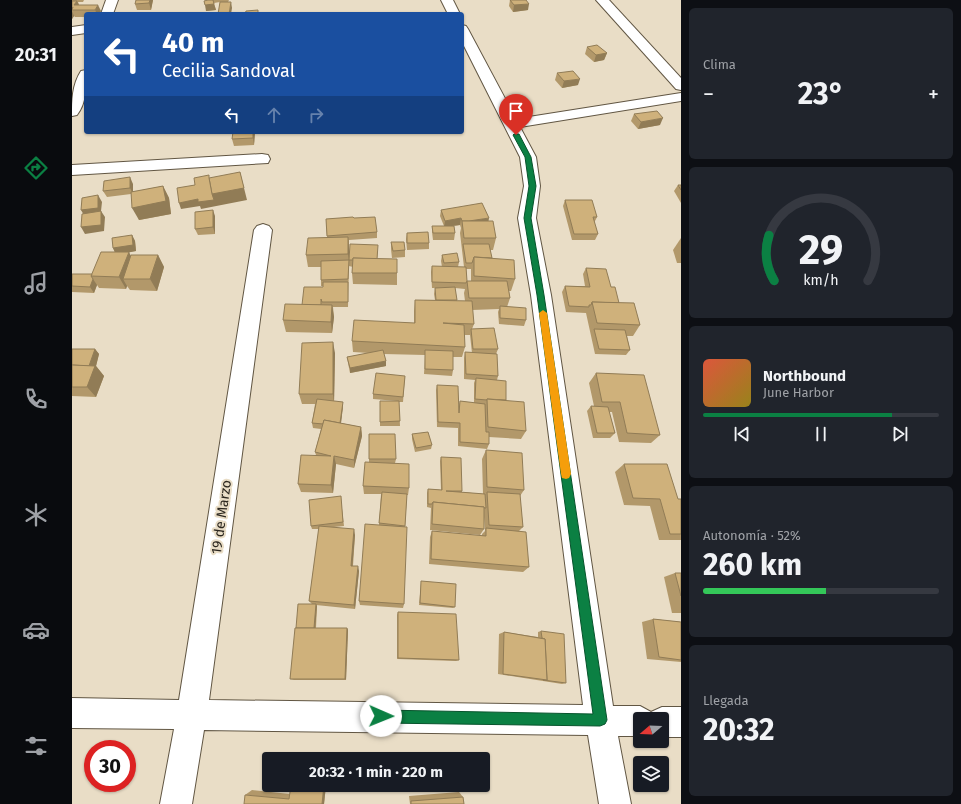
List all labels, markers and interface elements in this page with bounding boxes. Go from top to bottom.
text: 40 m [162,26,225,59]
icon: left [96,28,148,80]
text: 20:31 [15,44,57,66]
text: Clima [703,57,736,72]
text: Cecilia Sandoval [162,60,295,82]
text: 23° [798,76,844,112]
text: − [703,81,714,108]
text: + [928,81,939,108]
pin [499,94,533,135]
icon: arrive [505,100,527,122]
icon: left [221,104,243,126]
icon: ahead [263,104,285,126]
icon: right [305,104,327,126]
icon: directions [22,154,50,182]
text: 29 [799,225,843,275]
icon: music [22,269,50,297]
text: km/h [803,271,839,288]
text: Northbound [763,367,846,385]
icon: phone [22,385,50,413]
text: June Harbor [763,385,834,400]
icon: previous [731,423,753,445]
icon: pause [810,423,832,445]
icon: next [889,423,911,445]
street label: 19 de Marzo [208,479,235,555]
icon: climate [22,501,50,529]
text: Autonomía · 52% [703,528,801,543]
text: 260 km [703,547,802,583]
icon: car [22,616,50,644]
text: Llegada [703,693,749,708]
position arrow [360,695,402,737]
north arrow [633,712,669,748]
map controls [633,712,669,792]
text: 20:32 [703,712,775,748]
icon: filters [22,732,50,760]
speed limit sign: 30 [84,740,136,792]
button: layers [633,756,669,792]
text: 20:32 · 1 min · 220 m [309,763,443,781]

